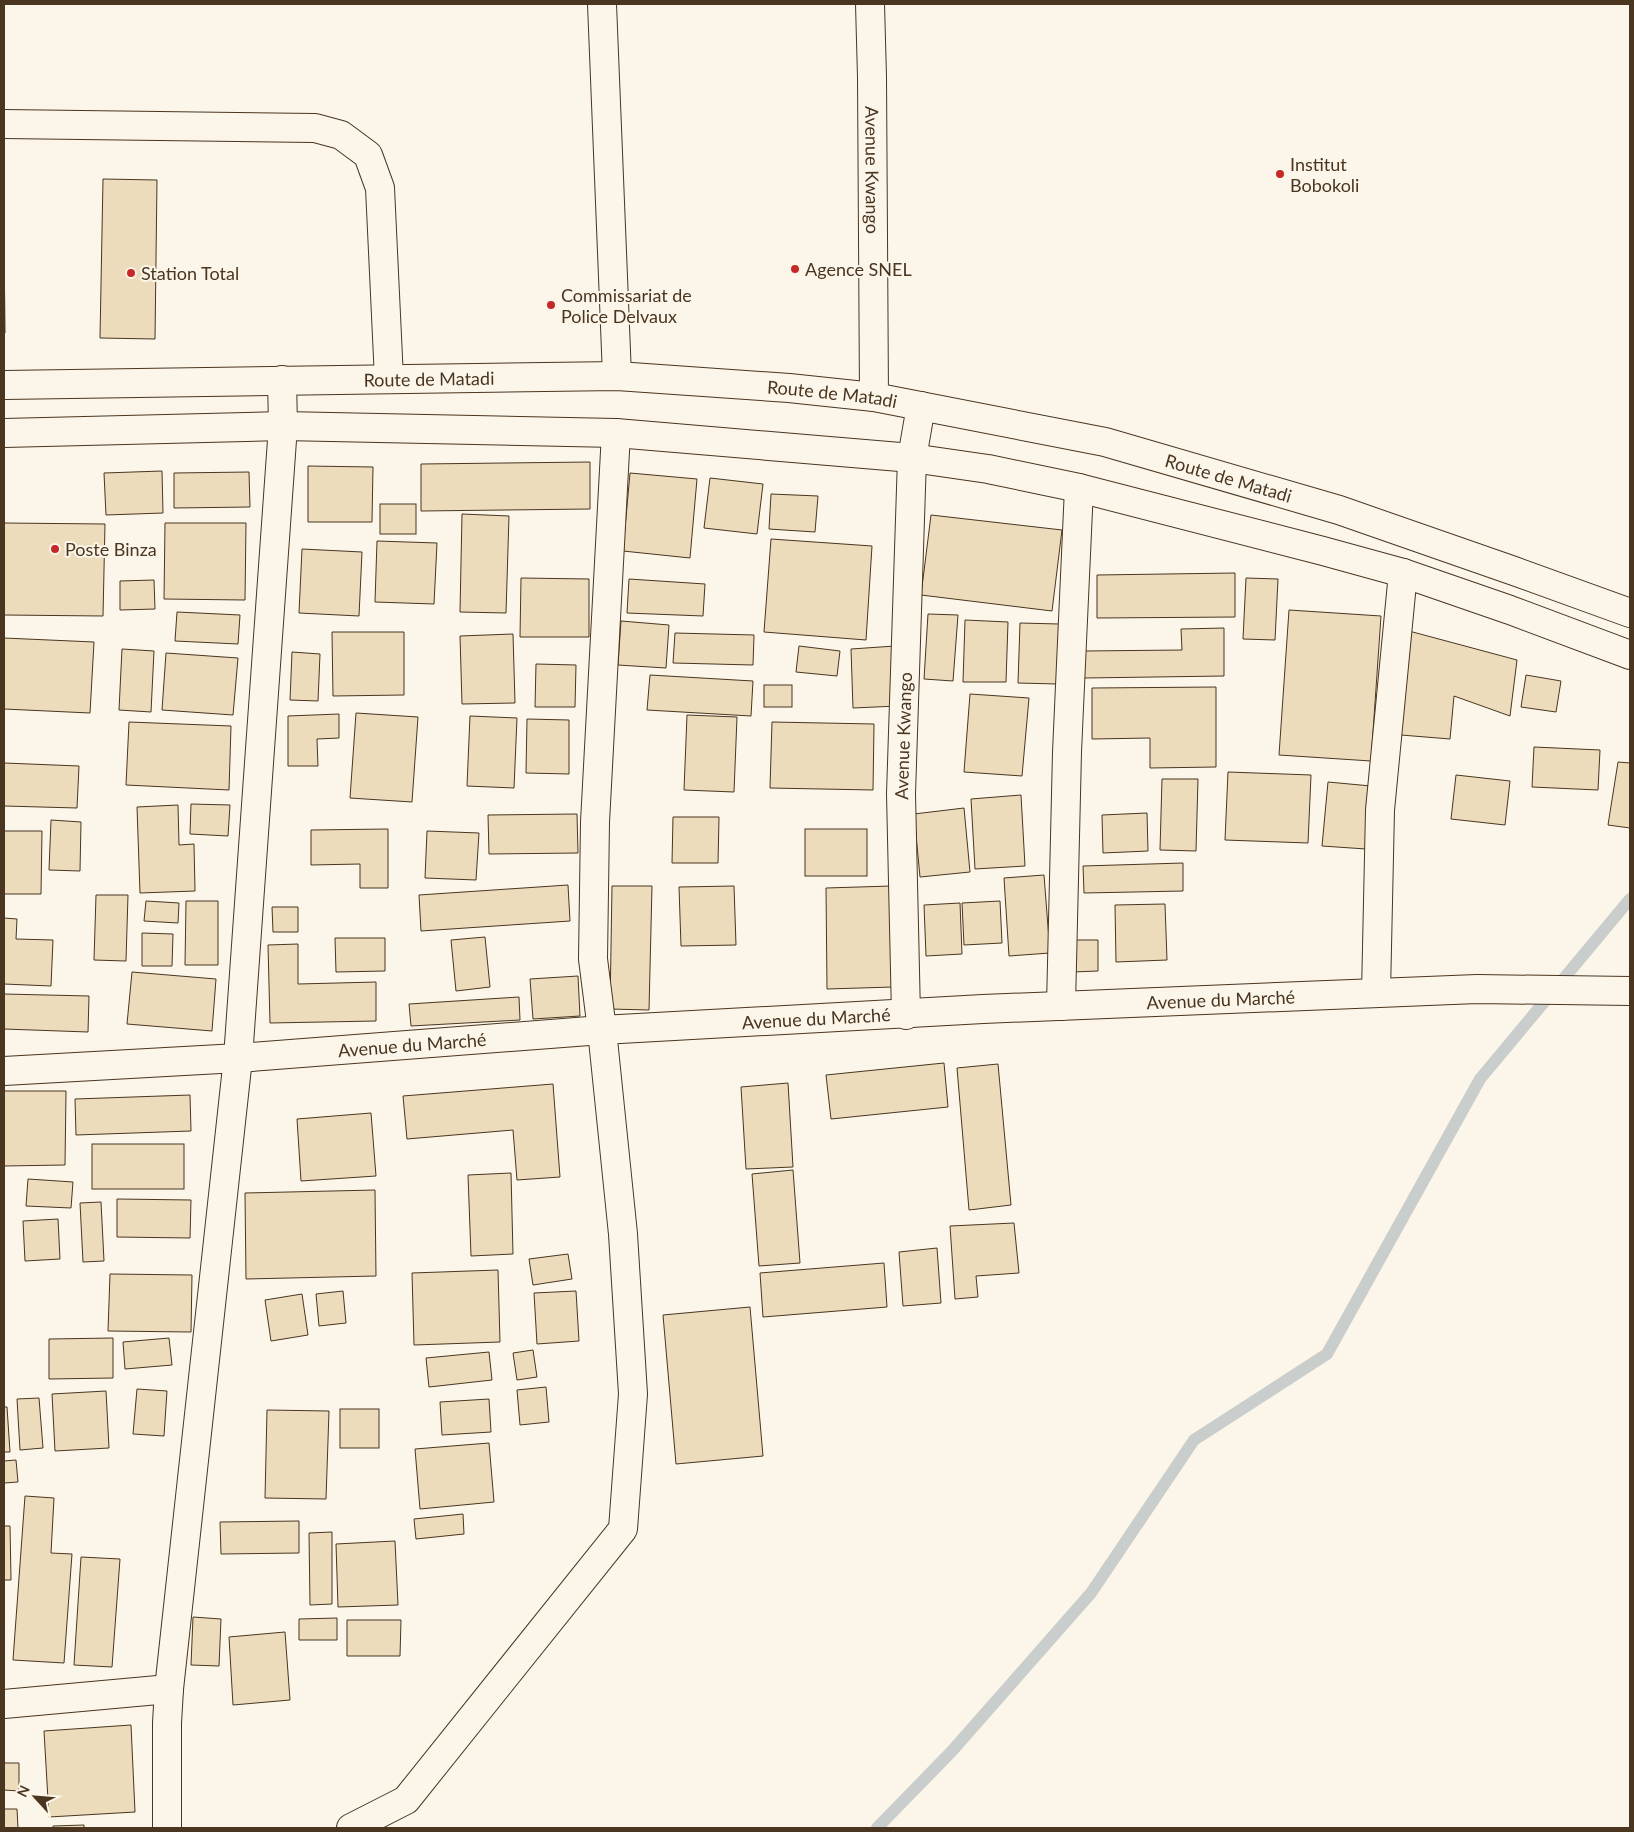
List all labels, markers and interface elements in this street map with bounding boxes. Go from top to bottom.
street label: Avenue Kwango [861,106,884,234]
place label: Institut Bobokoli [1290,153,1359,196]
marker: Institut Bobokoli [1274,168,1286,180]
place label: Agence SNEL [805,258,912,280]
place label: Station Total [141,262,239,284]
marker: Agence SNEL [789,263,801,275]
marker: Station Total [125,267,137,279]
place label: Commissariat de Police Delvaux [561,284,692,327]
marker: Commissariat de Police Delvaux [545,299,557,311]
street label: Route de Matadi [363,367,495,391]
street label: Route de Matadi [766,376,899,412]
street label: Route de Matadi [1163,449,1294,507]
place label: Poste Binza [65,538,157,560]
marker: Poste Binza [49,543,61,555]
street label: Avenue Kwango [890,672,916,800]
street label: Avenue du Marché [1146,985,1296,1013]
street label: Avenue du Marché [741,1003,891,1033]
street label: Avenue du Marché [337,1028,487,1061]
north arrow [10,1772,60,1822]
text: N [13,1783,33,1800]

